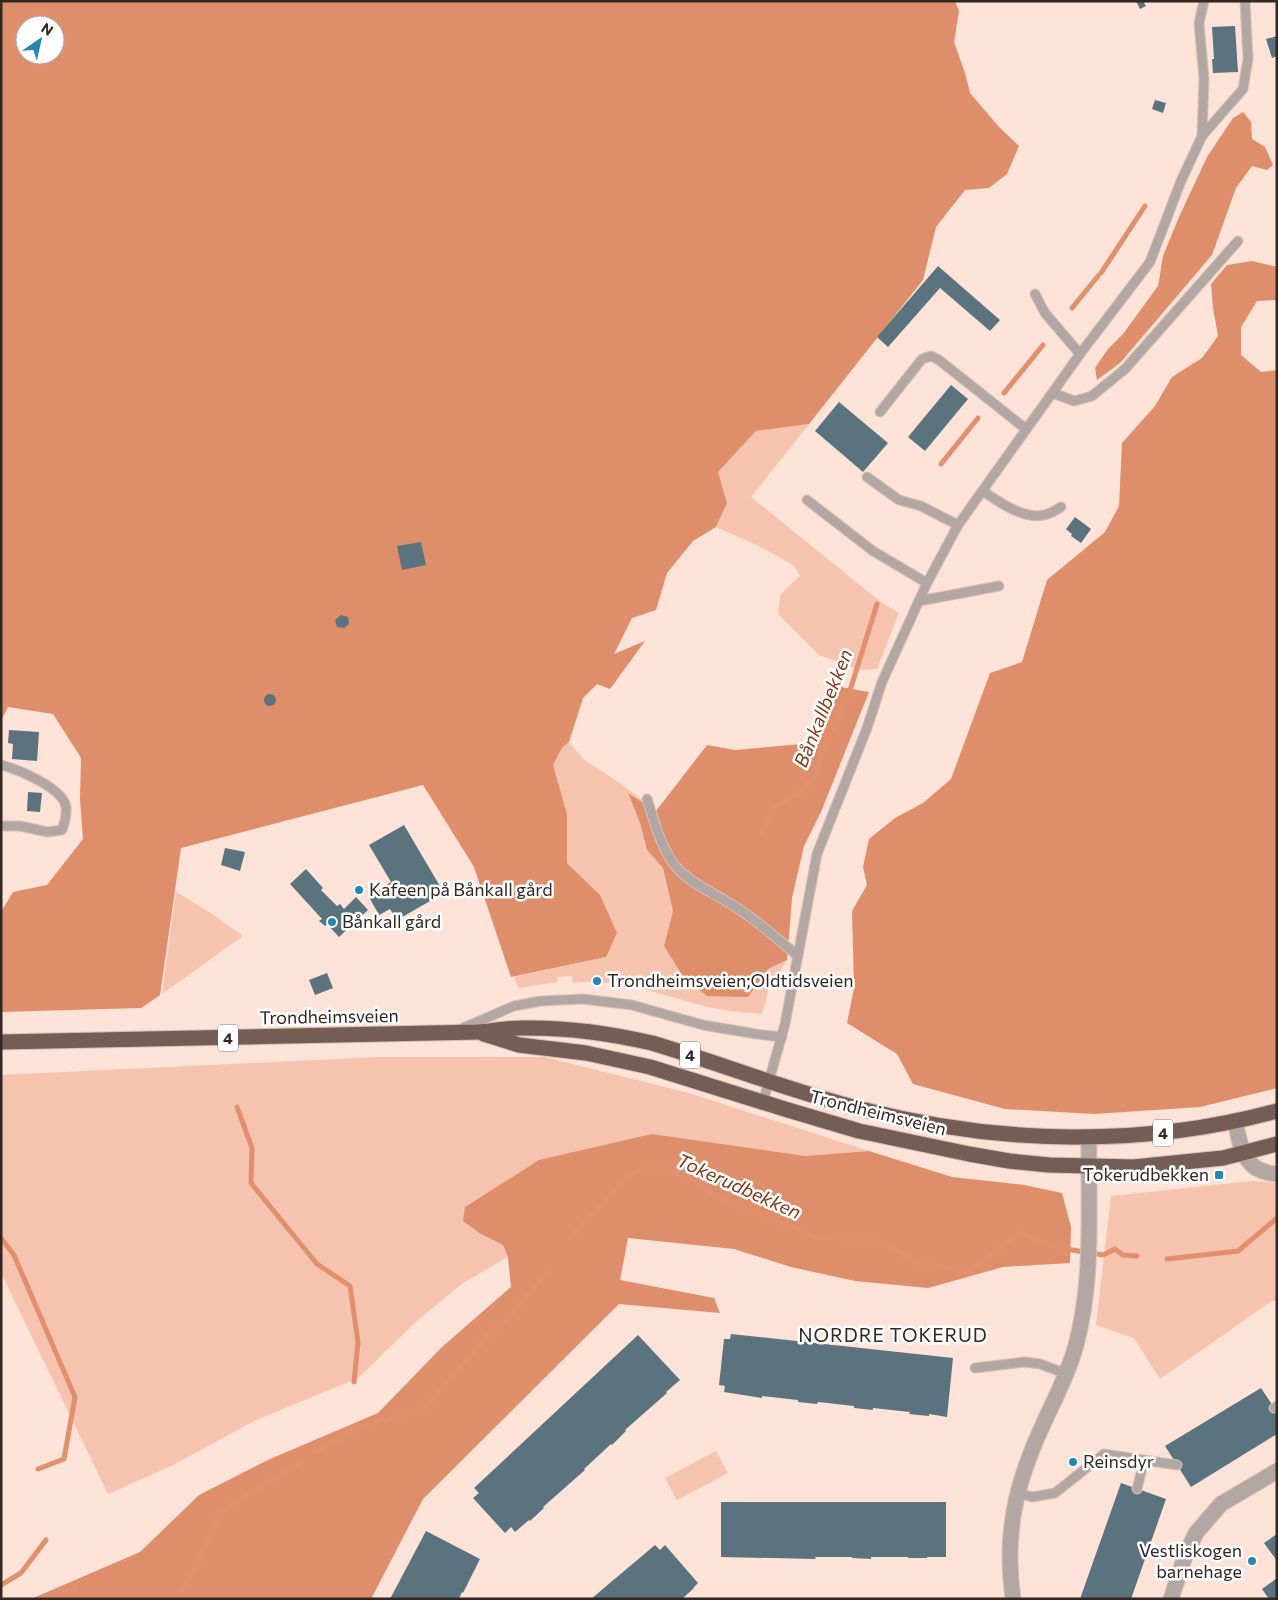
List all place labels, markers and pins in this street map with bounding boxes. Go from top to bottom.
place label: Kafeen på Bånkall gård [369,878,553,900]
marker: Kafeen på Bånkall gård [353,884,365,896]
place label: Bånkall gård [342,910,441,932]
marker: Bånkall gård [326,916,338,928]
place label: Trondheimsveien;Oldtidsveien [607,969,854,991]
marker: Trondheimsveien;Oldtidsveien [591,975,603,987]
place label: Tokerudbekken [1083,1163,1209,1185]
marker: Tokerudbekken [1213,1169,1225,1181]
place label: Reinsdyr [1083,1450,1154,1472]
marker: Reinsdyr [1067,1456,1079,1468]
place label: Vestliskogen barnehage [1139,1539,1242,1582]
marker: Vestliskogen barnehage [1246,1555,1258,1567]

